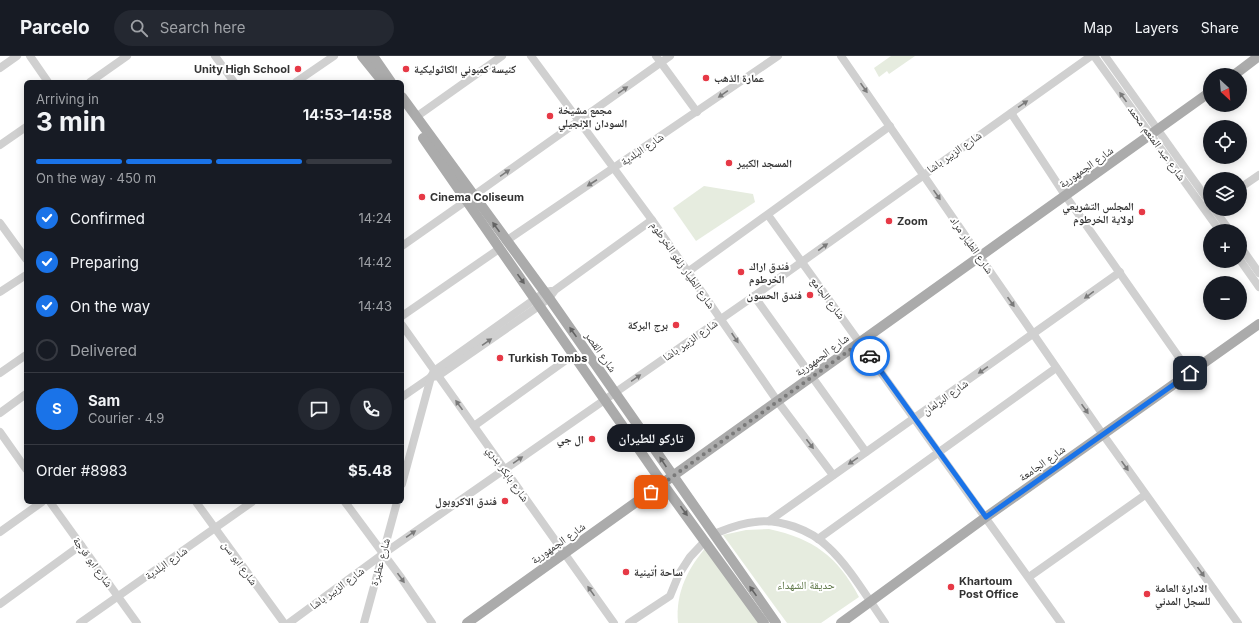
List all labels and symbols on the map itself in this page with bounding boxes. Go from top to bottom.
place label: Unity High School [194,62,290,76]
place label: كنيسة كمبوني الكاثوليكية [414,62,516,78]
marker: Unity High School [293,64,303,74]
marker: كنيسة كمبوني الكاثوليكية [401,64,411,74]
north arrow [1203,68,1247,112]
place label: عمارة الذهب [714,71,765,85]
marker: عمارة الذهب [701,73,711,83]
one-way arrow [860,83,868,93]
one-way arrow [617,86,628,94]
one-way arrow [718,90,728,98]
one-way arrow [1120,92,1128,102]
one-way arrow [1018,100,1029,108]
place label: مجمع مشيخة السودان الإنجيلي [558,103,627,132]
street label: شارع عبد المنعم محمد [1124,103,1189,184]
marker: مجمع مشيخة السودان الإنجيلي [545,111,555,121]
street label: شارع الزبير باشا [924,128,984,176]
street label: شارع البلدية [618,130,666,168]
street label: شارع الجمهورية [1056,143,1116,191]
place label: المسجد الكبير [736,156,792,170]
marker: المسجد الكبير [724,158,734,168]
one-way arrow [500,169,510,177]
one-way arrow [587,179,597,187]
place label: Cinema Coliseum [430,190,524,204]
one-way arrow [933,190,941,201]
marker: Cinema Coliseum [417,192,427,202]
place label: المجلس التشريعي لولاية الخرطوم [1062,199,1134,227]
marker: المجلس التشريعي لولاية الخرطوم [1137,207,1147,217]
place label: Zoom [897,214,928,228]
street label: شارع الطيار مراد [947,214,997,276]
marker: Zoom [884,216,894,226]
street label: شارع الطيار زلفو الخرطوم [648,219,718,311]
one-way arrow [492,221,500,232]
one-way arrow [817,243,828,251]
place label: فندق اراك الخرطوم [749,259,790,287]
marker: فندق اراك الخرطوم [736,267,746,277]
one-way arrow [516,273,525,284]
street label: شارع الجامع [808,274,848,322]
place label: فندق الحسون [747,288,802,303]
marker: فندق الحسون [805,290,815,300]
one-way arrow [1083,291,1094,299]
one-way arrow [1007,297,1015,307]
street label: شارع الزبير باشا [660,316,720,364]
place label: برج البركة [628,318,668,333]
marker: برج البركة [671,320,681,330]
one-way arrow [569,327,577,337]
street label: شارع القصر [581,328,620,375]
street label: شارع الجمهورية [792,331,852,379]
one-way arrow [731,333,739,343]
courier [850,336,890,376]
one-way arrow [482,338,492,346]
place label: Turkish Tombs [508,351,587,365]
marker: Turkish Tombs [495,353,505,363]
pin [1173,356,1207,390]
one-way arrow [977,366,988,374]
one-way arrow [631,374,641,382]
street label: شارع البرلمان [919,376,971,418]
one-way arrow [455,400,463,411]
one-way arrow [1081,404,1089,414]
callout: تاركو للطيران [607,424,695,452]
place label: ال جي [557,432,584,448]
marker: ال جي [587,434,597,444]
one-way arrow [806,439,814,450]
street label: شارع الجامعة [1016,442,1068,484]
street label: شارع بابكر بدري [482,443,532,506]
one-way arrow [513,456,523,464]
one-way arrow [659,456,666,468]
one-way arrow [848,457,859,465]
one-way arrow [1121,461,1129,472]
pin [634,475,668,509]
place label: فندق الاكروبول [435,494,497,509]
marker: فندق الاكروبول [500,496,510,506]
one-way arrow [679,506,688,517]
street label: شارع الجمهورية [528,519,588,567]
one-way arrow [406,530,416,538]
street label: شارع ابو قرجة [70,534,116,590]
street label: شارع عطبرة [367,537,393,587]
street label: شارع ابو سن [219,538,261,588]
street label: شارع البلدية [142,543,190,583]
street label: شارع الزبير باشا [307,564,367,612]
place label: ساحة أتينية [634,565,683,579]
marker: ساحة أتينية [621,567,631,577]
one-way arrow [1197,567,1205,577]
one-way arrow [397,573,405,584]
place label: Khartoum Post Office [959,574,1019,601]
park label: حديقة الشهداء [777,578,835,592]
place label: الادارة العامة للسجل المدني [1155,581,1210,610]
marker: Khartoum Post Office [946,582,956,592]
one-way arrow [750,585,757,597]
one-way arrow [587,586,595,597]
marker: الادارة العامة للسجل المدني [1142,589,1152,599]

